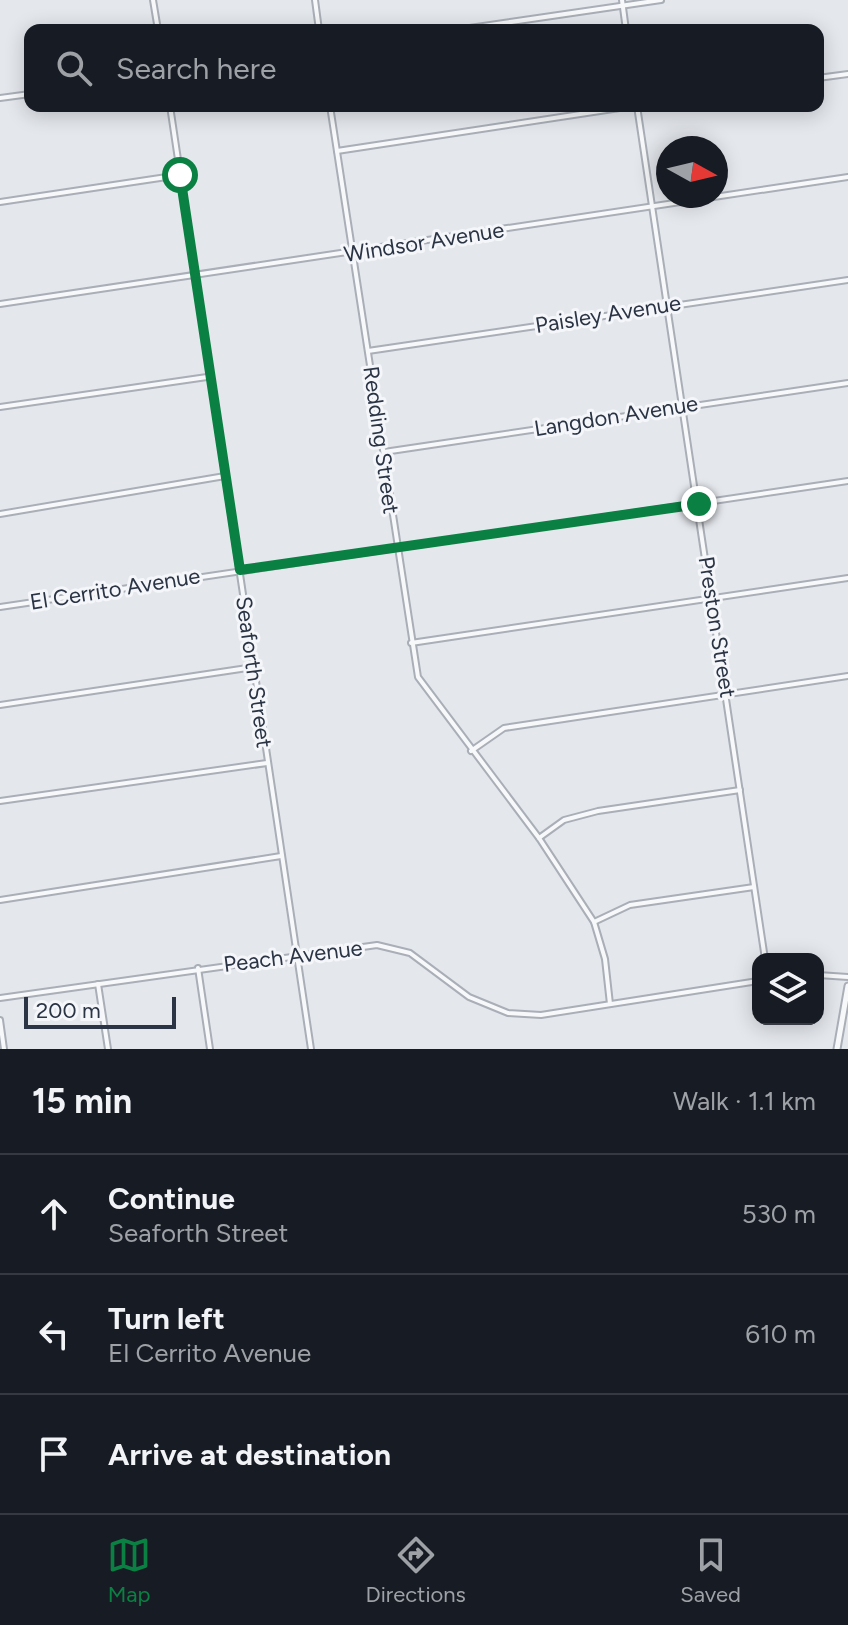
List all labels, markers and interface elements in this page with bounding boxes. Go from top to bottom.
search box [24,24,824,112]
icon: search [52,46,96,90]
text: Search here [116,50,276,87]
north arrow [656,136,728,208]
route start [162,157,198,193]
street label: Windsor Avenue [342,216,506,268]
street label: Paisley Avenue [533,289,683,339]
street label: Redding Street [357,364,405,516]
street label: Langdon Avenue [532,390,700,442]
route end [681,486,717,522]
street label: Preston Street [693,554,741,700]
street label: El Cerrito Avenue [28,562,202,616]
street label: Seaforth Street [230,595,278,749]
street label: Peach Avenue [222,934,364,978]
map controls [752,953,824,1025]
button: layers [752,953,824,1025]
scale bar [24,993,176,1029]
text: 200 m [36,997,101,1024]
text: 15 min [32,1081,132,1122]
text: Walk · 1.1 km [673,1085,816,1117]
text: Continue [108,1180,235,1217]
icon: ahead [32,1192,76,1236]
text: 530 m [742,1198,816,1230]
text: Seaforth Street [108,1217,288,1249]
text: Turn left [108,1300,225,1337]
icon: left [32,1312,76,1356]
text: 610 m [745,1318,816,1350]
text: El Cerrito Avenue [108,1337,311,1369]
icon: arrive [32,1432,76,1476]
text: Arrive at destination [108,1436,391,1473]
tab: Map [107,1533,151,1608]
tab: Directions [366,1533,466,1608]
tab: Saved [680,1533,741,1608]

